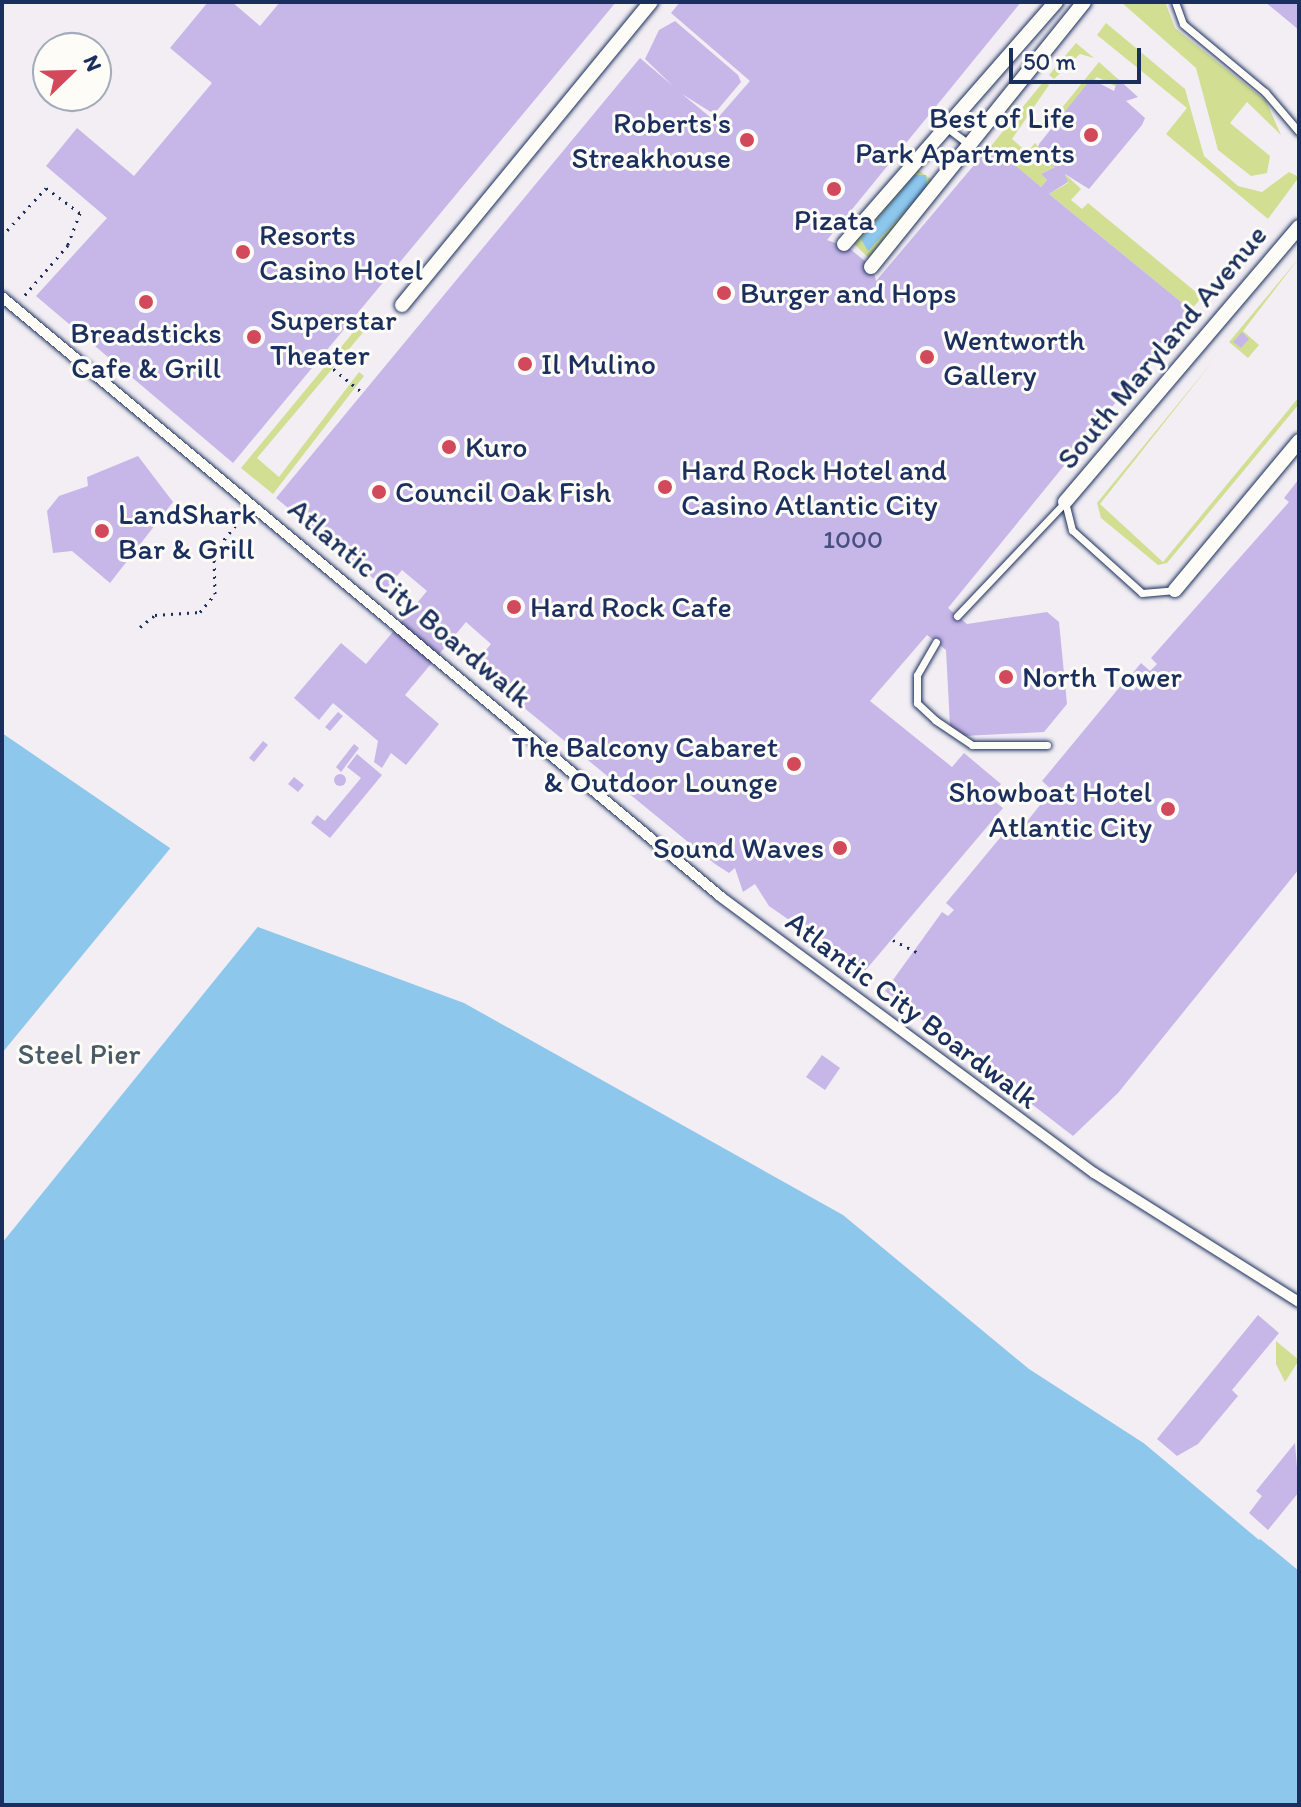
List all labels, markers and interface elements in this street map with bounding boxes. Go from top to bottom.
north arrow [32,32,112,112]
scale bar [1013,32,1145,82]
text: 50 m [1023,47,1076,76]
text: N [77,51,108,75]
place label: Best of Life Park Apartments [856,100,1075,170]
place label: Roberts's Streakhouse [571,105,731,176]
marker: Best of Life Park Apartments [1082,126,1100,144]
marker: Roberts's Streakhouse [738,131,756,149]
marker: Pizata [825,180,843,198]
place label: Pizata [794,202,874,238]
place label: Resorts Casino Hotel [259,217,423,288]
street label: South Maryland Avenue [1051,219,1273,475]
marker: Resorts Casino Hotel [234,243,252,261]
place label: Burger and Hops [740,275,957,311]
marker: Burger and Hops [715,284,733,302]
marker: Breadsticks Cafe & Grill [137,293,155,311]
place label: Superstar Theater [270,302,397,372]
place label: Breadsticks Cafe & Grill [70,315,222,386]
place label: Wentworth Gallery [943,322,1085,392]
marker: Superstar Theater [245,328,263,346]
place label: Il Mulino [541,346,655,382]
marker: Wentworth Gallery [918,348,936,366]
marker: Il Mulino [516,355,534,373]
place label: Kuro [465,429,527,465]
marker: Kuro [440,438,458,456]
place label: Hard Rock Hotel and Casino Atlantic City [681,452,947,522]
place label: Council Oak Fish [395,474,611,510]
marker: Hard Rock Hotel and Casino Atlantic City [656,478,674,496]
marker: Council Oak Fish [370,483,388,501]
street label: Atlantic City Boardwalk [281,490,539,716]
place label: LandShark Bar & Grill [118,496,257,566]
marker: LandShark Bar & Grill [93,522,111,540]
house number: 1000 [823,524,883,556]
place label: Hard Rock Cafe [530,589,731,625]
marker: Hard Rock Cafe [505,598,523,616]
place label: North Tower [1022,659,1179,695]
marker: North Tower [997,668,1015,686]
place label: The Balcony Cabaret & Outdoor Lounge [511,729,778,800]
marker: The Balcony Cabaret & Outdoor Lounge [785,755,803,773]
place label: Showboat Hotel Atlantic City [949,774,1152,844]
marker: Showboat Hotel Atlantic City [1159,800,1177,818]
place label: Sound Waves [654,830,824,866]
marker: Sound Waves [831,839,849,857]
street label: Atlantic City Boardwalk [778,903,1046,1117]
park label: Steel Pier [18,1036,140,1072]

